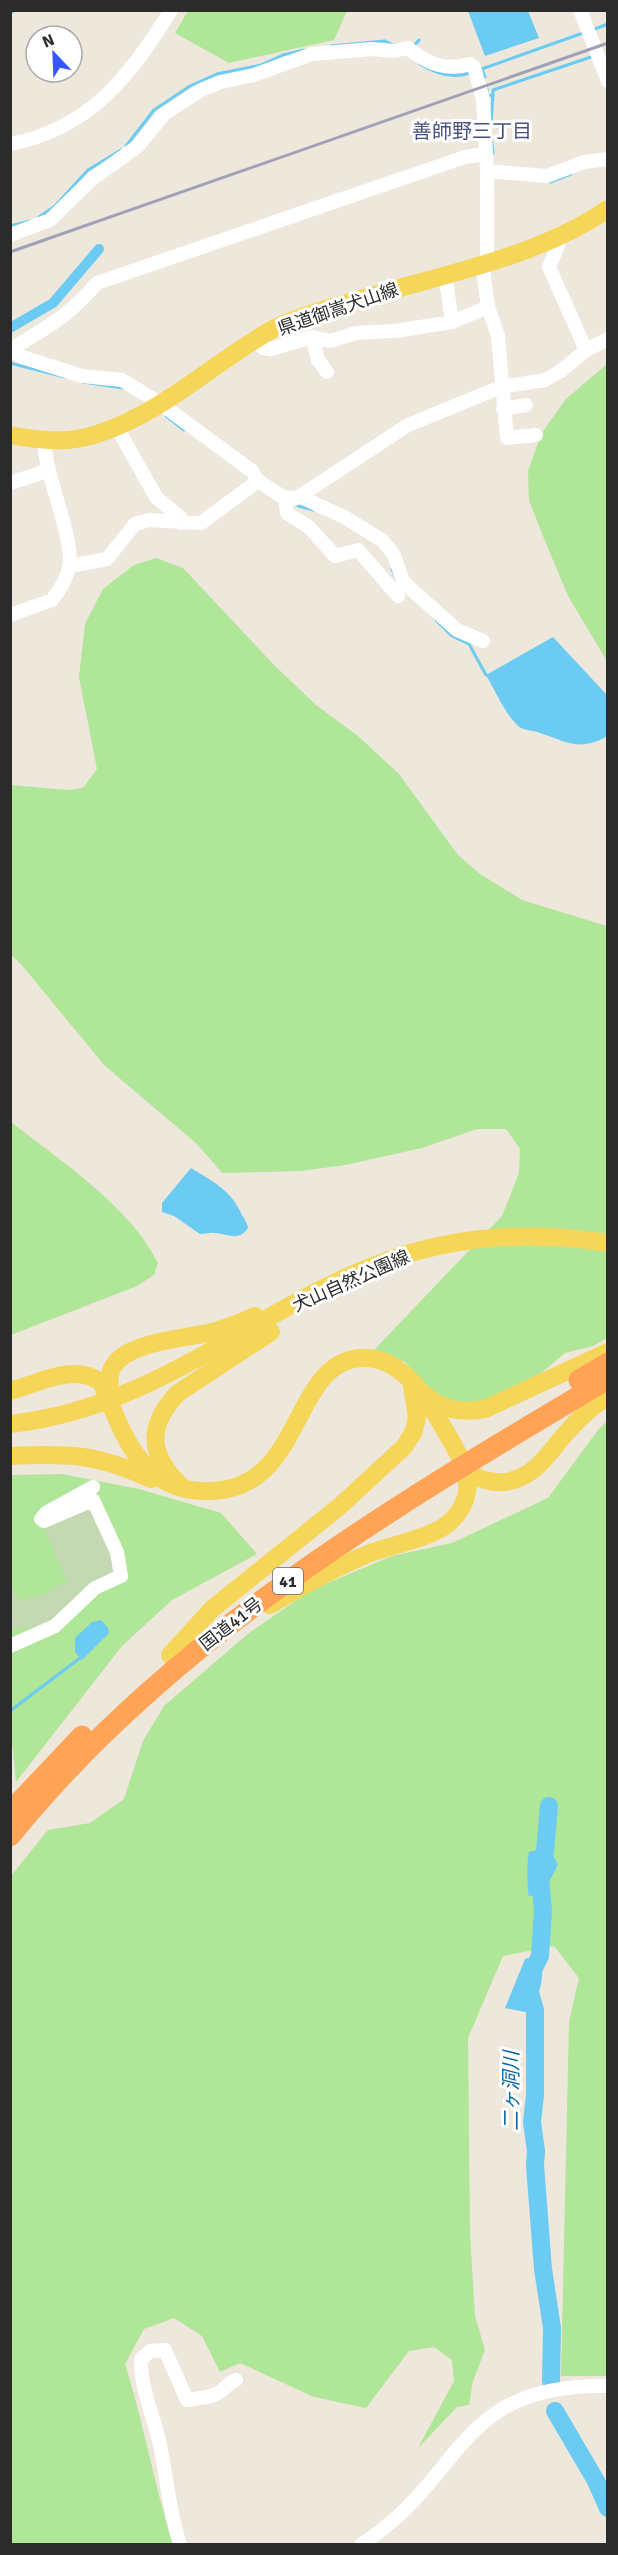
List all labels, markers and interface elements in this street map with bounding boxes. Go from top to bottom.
north arrow [24,24,84,84]
text: N [39,30,58,52]
district label: 善師野三丁目 [412,119,532,144]
street label: 県道御嵩犬山線 [275,278,401,340]
street label: 犬山自然公園線 [289,1245,413,1317]
road number: 41 [273,1568,303,1594]
street label: 国道41号 [195,1593,267,1655]
water label: 二ヶ洞川 [499,2049,524,2131]

